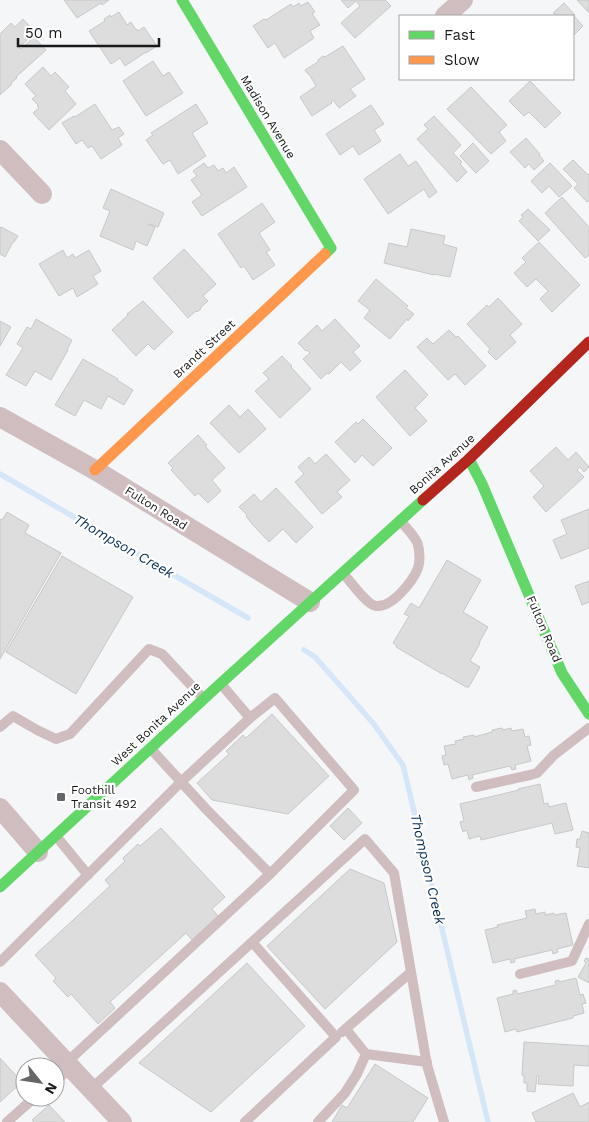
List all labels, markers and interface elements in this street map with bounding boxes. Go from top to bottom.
scale bar [18,15,159,47]
legend [399,15,574,80]
text: 50 m [25,24,62,42]
text: Fast [444,26,476,44]
text: Slow [444,51,480,69]
street label: Madison Avenue [238,73,298,161]
street label: Brandt Street [170,317,238,381]
street label: Bonita Avenue [406,431,478,497]
street label: Fulton Road [122,483,190,533]
water label: Thompson Creek [71,511,177,581]
street label: Fulton Road [524,594,564,664]
street label: West Bonita Avenue [109,679,204,769]
place label: Foothill Transit 492 [71,783,137,811]
marker: Foothill Transit 492 [55,791,67,803]
water label: Thompson Creek [407,812,449,926]
north arrow [15,1057,65,1107]
text: N [42,1080,61,1097]

